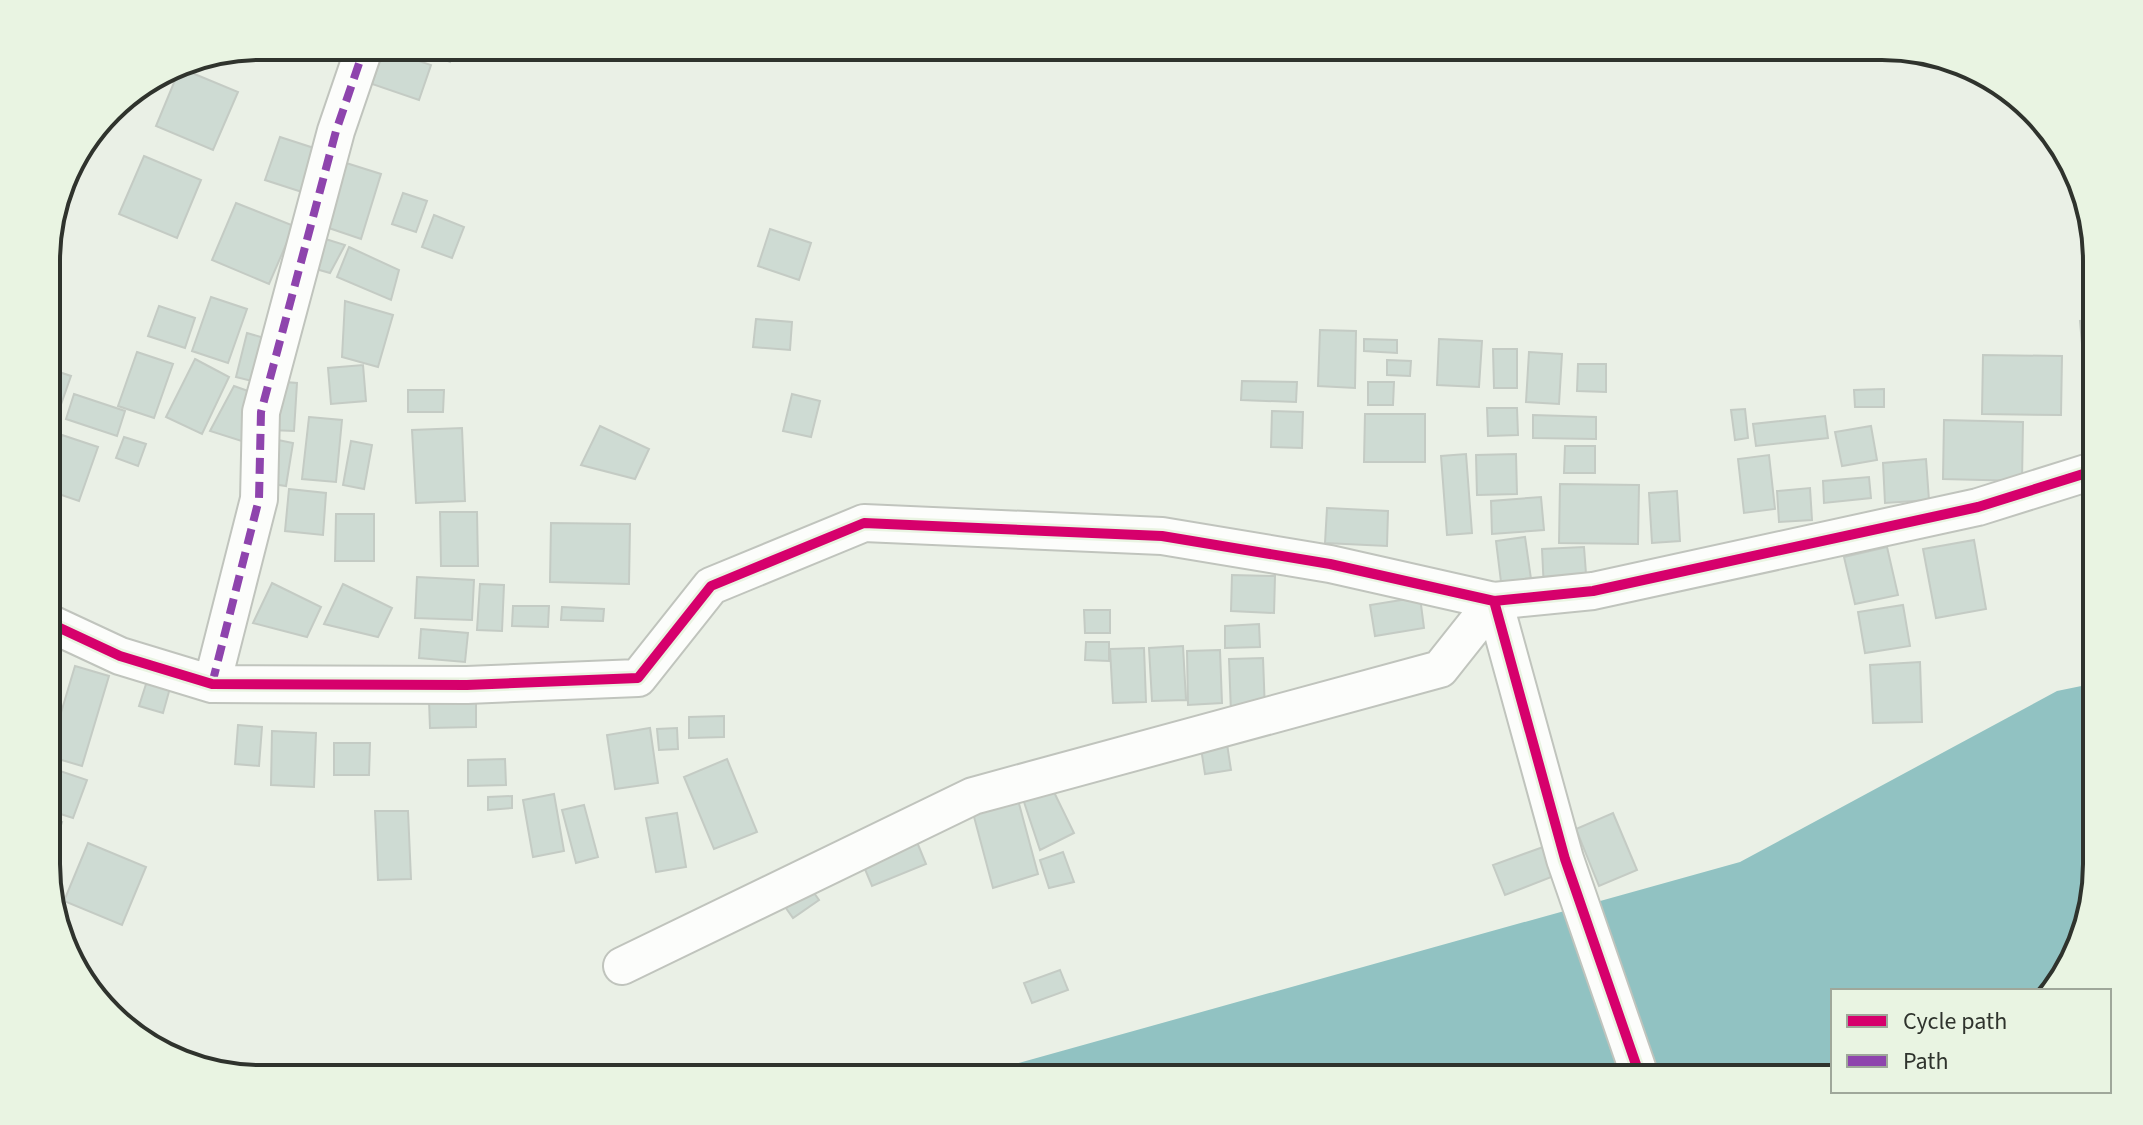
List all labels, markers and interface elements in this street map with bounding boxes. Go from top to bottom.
legend [1831,989,2111,1093]
text: Cycle path [1903,1004,2007,1039]
text: Path [1903,1044,1949,1079]

